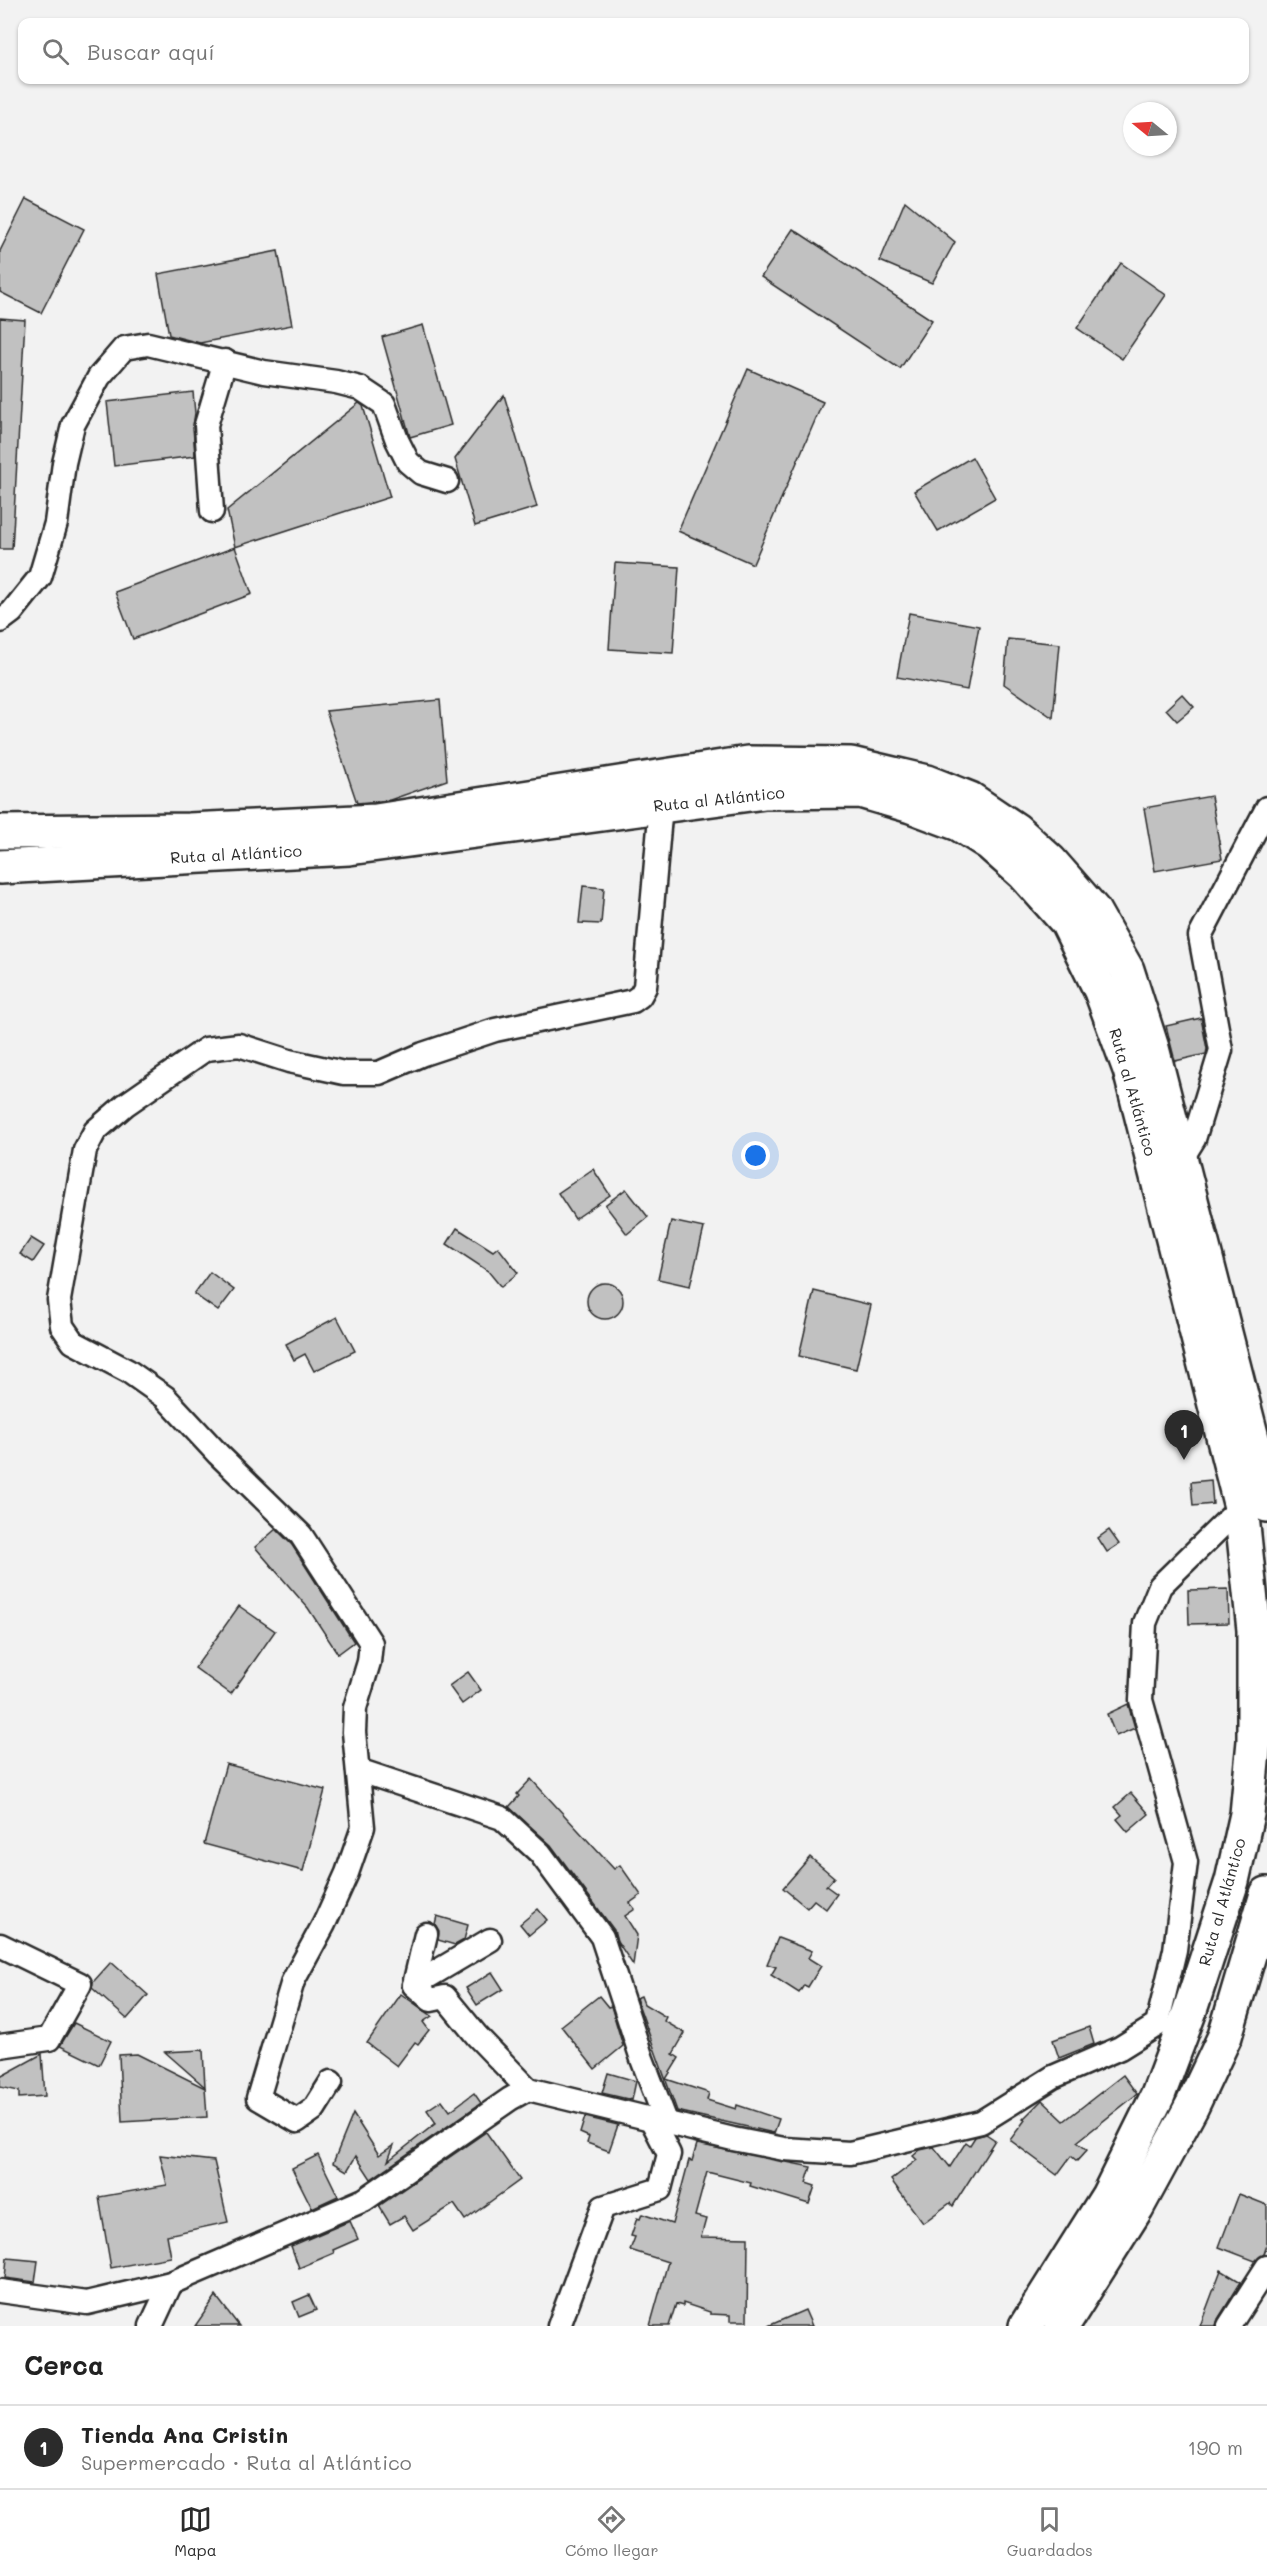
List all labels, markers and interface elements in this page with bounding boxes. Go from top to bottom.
search box [18,18,1249,84]
icon: search [39,35,72,68]
text: Buscar aquí [87,37,215,66]
north arrow [1123,102,1177,156]
street label: Ruta al Atlántico [652,781,786,816]
street label: Ruta al Atlántico [169,840,302,867]
street label: Ruta al Atlántico [1105,1026,1162,1158]
your location [741,1141,770,1170]
pin: 1 [1164,1410,1204,1460]
street label: Ruta al Atlántico [1193,1836,1250,1968]
text: Cerca [24,2348,104,2382]
text: Tienda Ana Cristin [81,2420,288,2449]
text: 1 [39,2434,48,2460]
text: 190 m [1188,2434,1243,2460]
text: Supermercado · Ruta al Atlántico [81,2449,412,2475]
tab: Mapa [174,2503,217,2560]
tab: Cómo llegar [565,2503,658,2560]
tab: Guardados [1007,2503,1093,2560]

